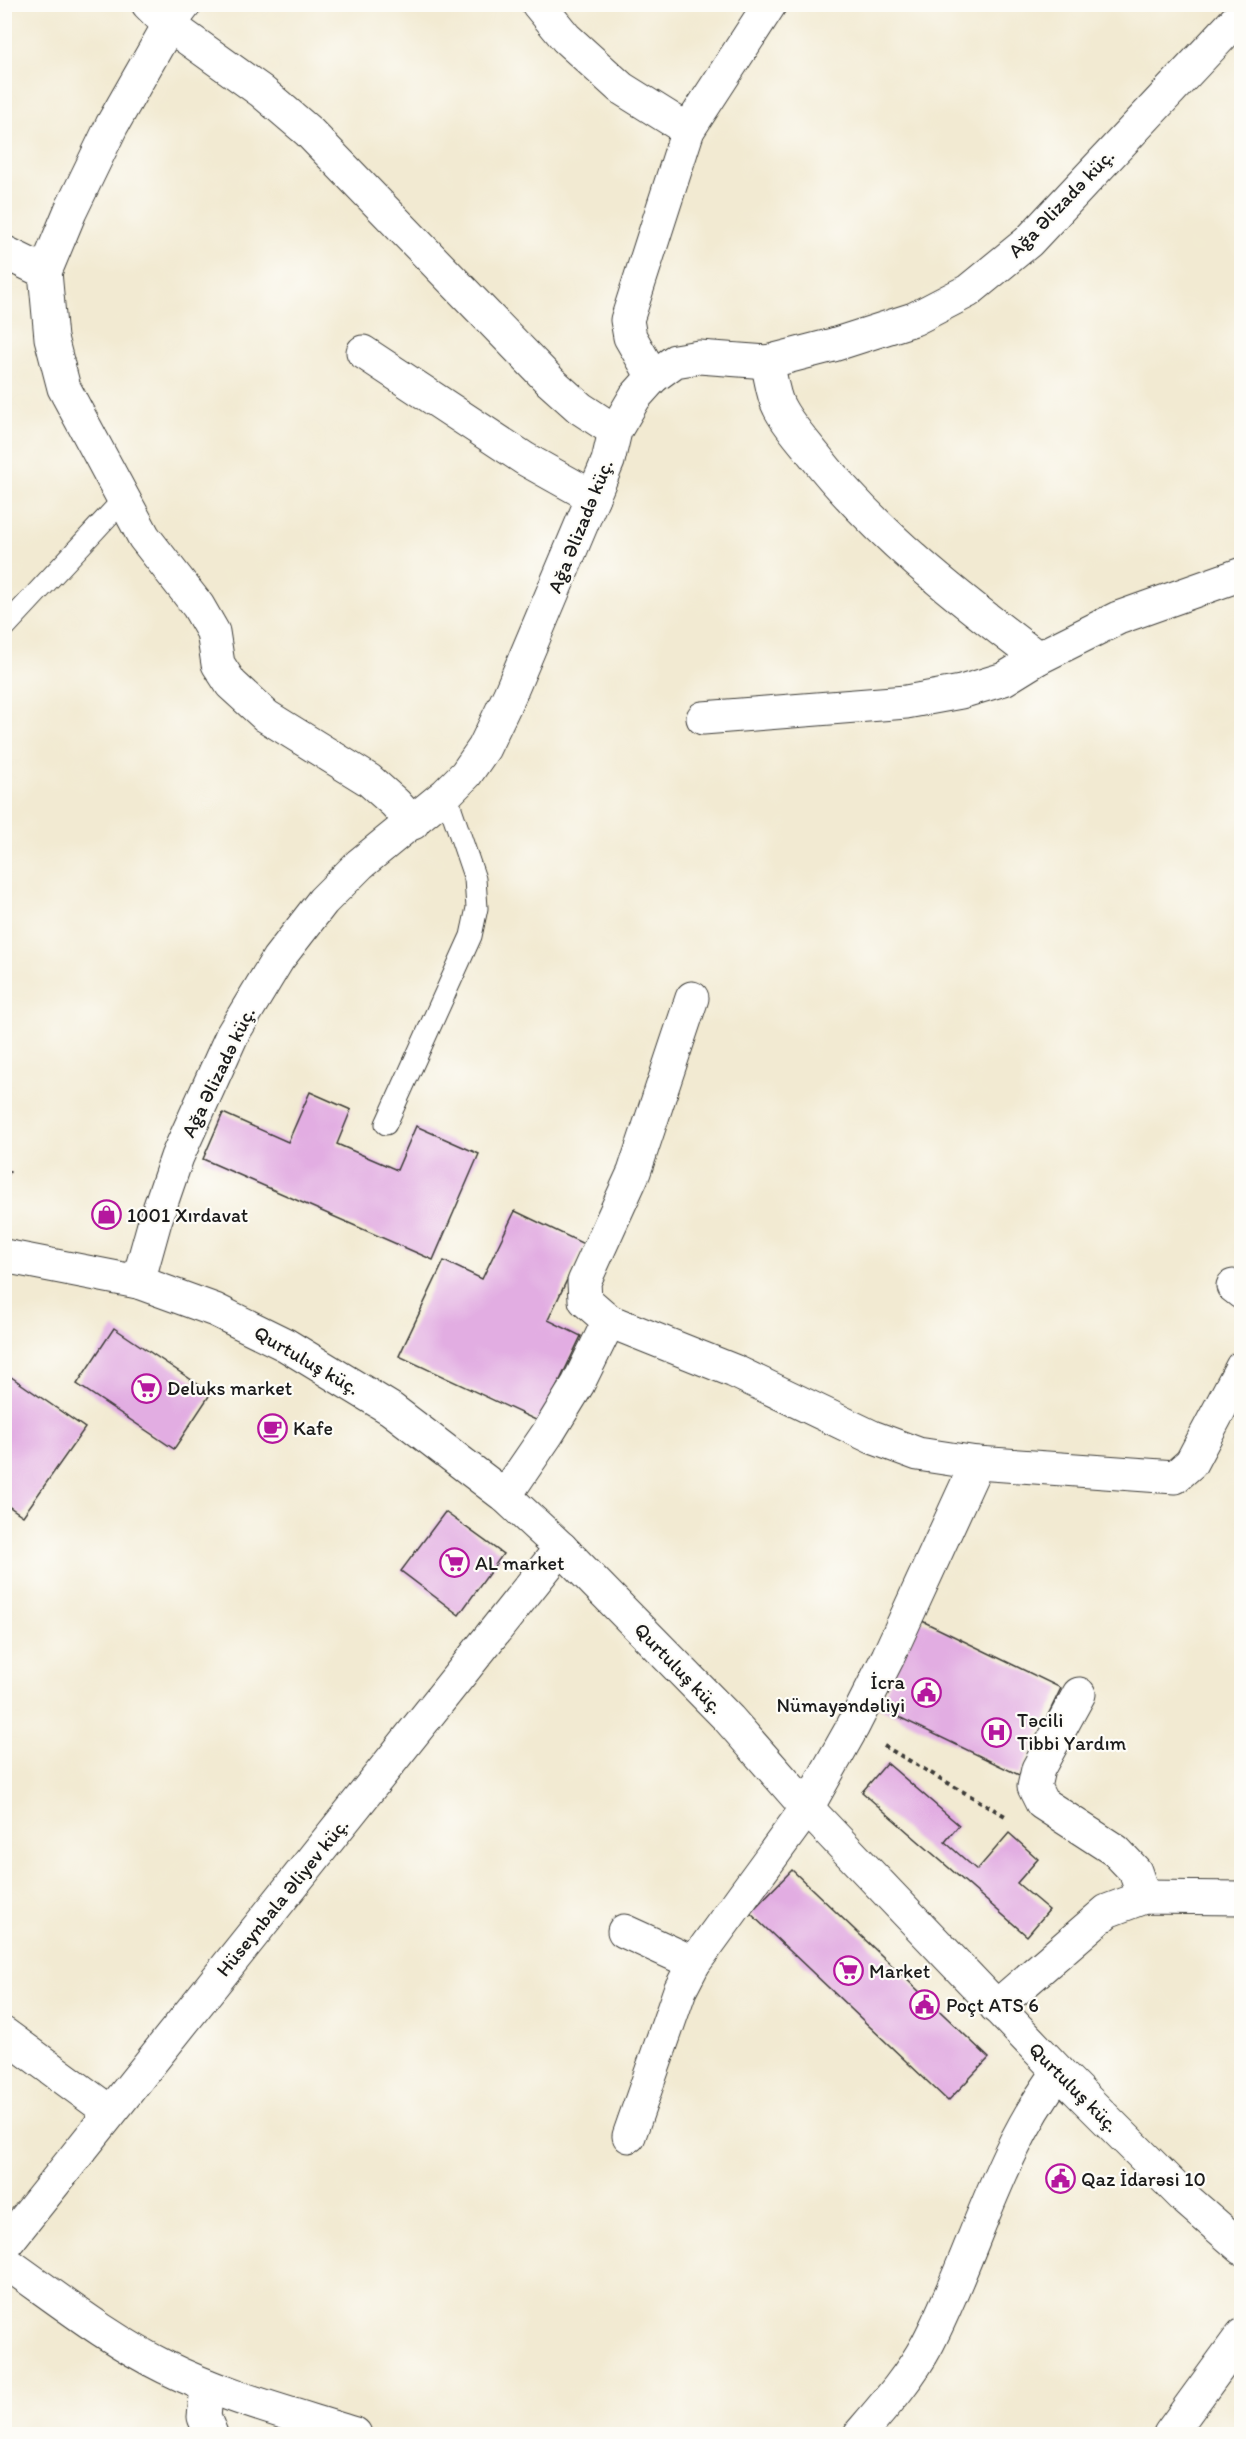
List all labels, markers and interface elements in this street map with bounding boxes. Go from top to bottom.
street label: Ağa Əlizadə küç. [1003,143,1119,263]
street label: Ağa Əlizadə küç. [542,456,618,596]
street label: Ağa Əlizadə küç. [176,1003,260,1141]
shop icon: 1001 Xırdavat [90,1199,122,1231]
place label: 1001 Xırdavat [127,1203,248,1227]
street label: Qurtuluş küç. [250,1320,364,1400]
supermarket icon: Deluks market [130,1372,162,1404]
place label: Deluks market [167,1376,292,1400]
cafe icon: Kafe [256,1412,288,1444]
place label: Kafe [293,1416,333,1440]
supermarket icon: AL market [438,1547,470,1579]
place label: AL market [475,1551,565,1575]
street label: Qurtuluş küç. [629,1617,729,1719]
place label: İcra Nümayəndəliyi [777,1670,906,1717]
public building icon: İcra Nümayəndəliyi [910,1677,942,1709]
place label: Təcili Tibbi Yardım [1017,1708,1127,1755]
hospital icon: Təcili Tibbi Yardım [980,1716,1012,1748]
street label: Hüseynbala Əliyev küç. [211,1813,353,1981]
supermarket icon: Market [832,1955,864,1987]
place label: Market [869,1959,930,1983]
public building icon: Poçt ATS 6 [909,1989,941,2021]
place label: Poçt ATS 6 [946,1993,1039,2017]
street label: Qurtuluş küç. [1024,2037,1124,2137]
public building icon: Qaz İdarəsi 10 [1044,2163,1076,2195]
place label: Qaz İdarəsi 10 [1081,2167,1206,2191]

